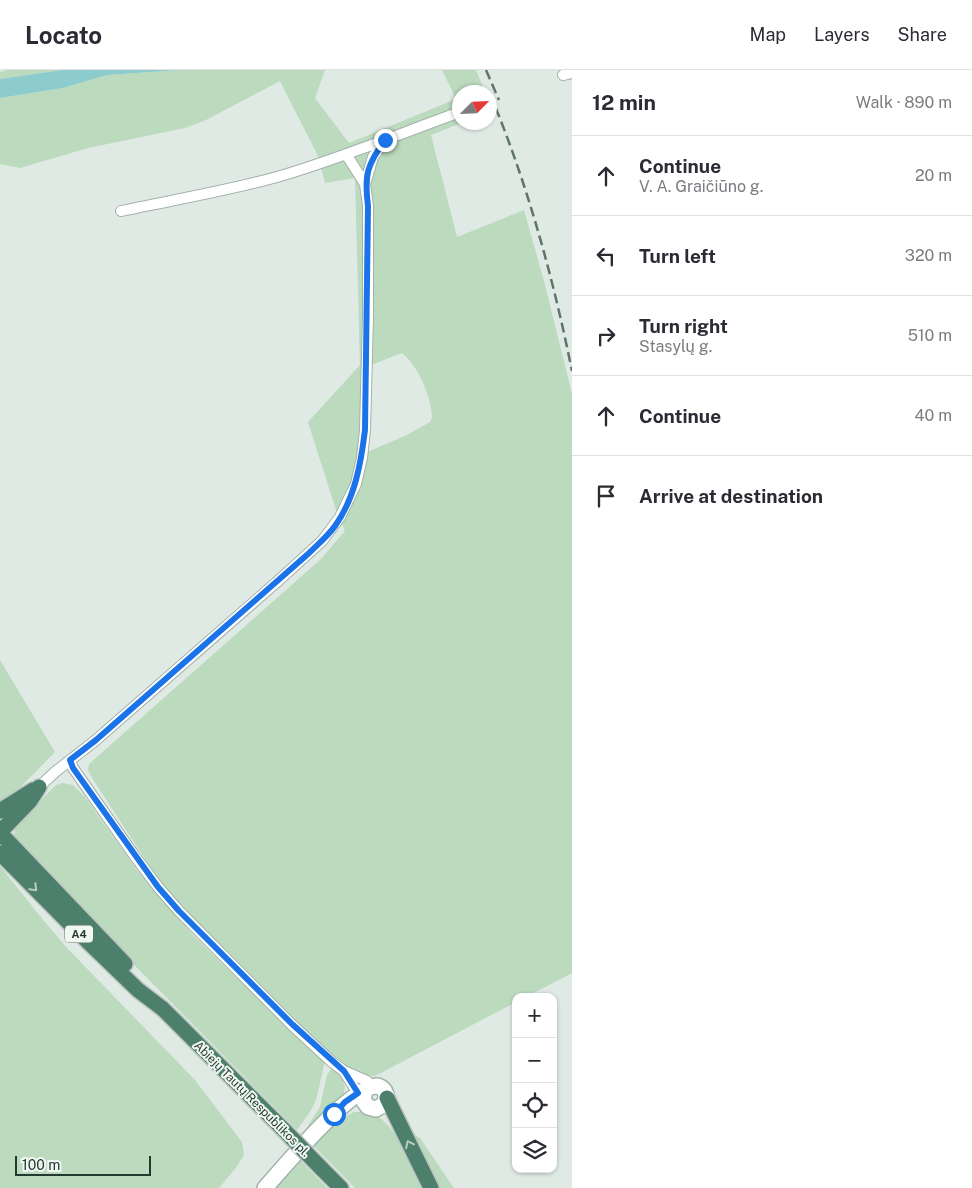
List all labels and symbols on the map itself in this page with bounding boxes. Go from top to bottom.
north arrow [452,85,497,130]
route end [374,129,397,152]
one-way arrow [28,882,37,891]
road number: A4 [65,926,93,942]
street label: Abiejų Tautų Respublikos pl. [191,1038,313,1160]
route start [323,1103,346,1126]
one-way arrow [405,1141,415,1150]
scale bar [15,1153,151,1176]

